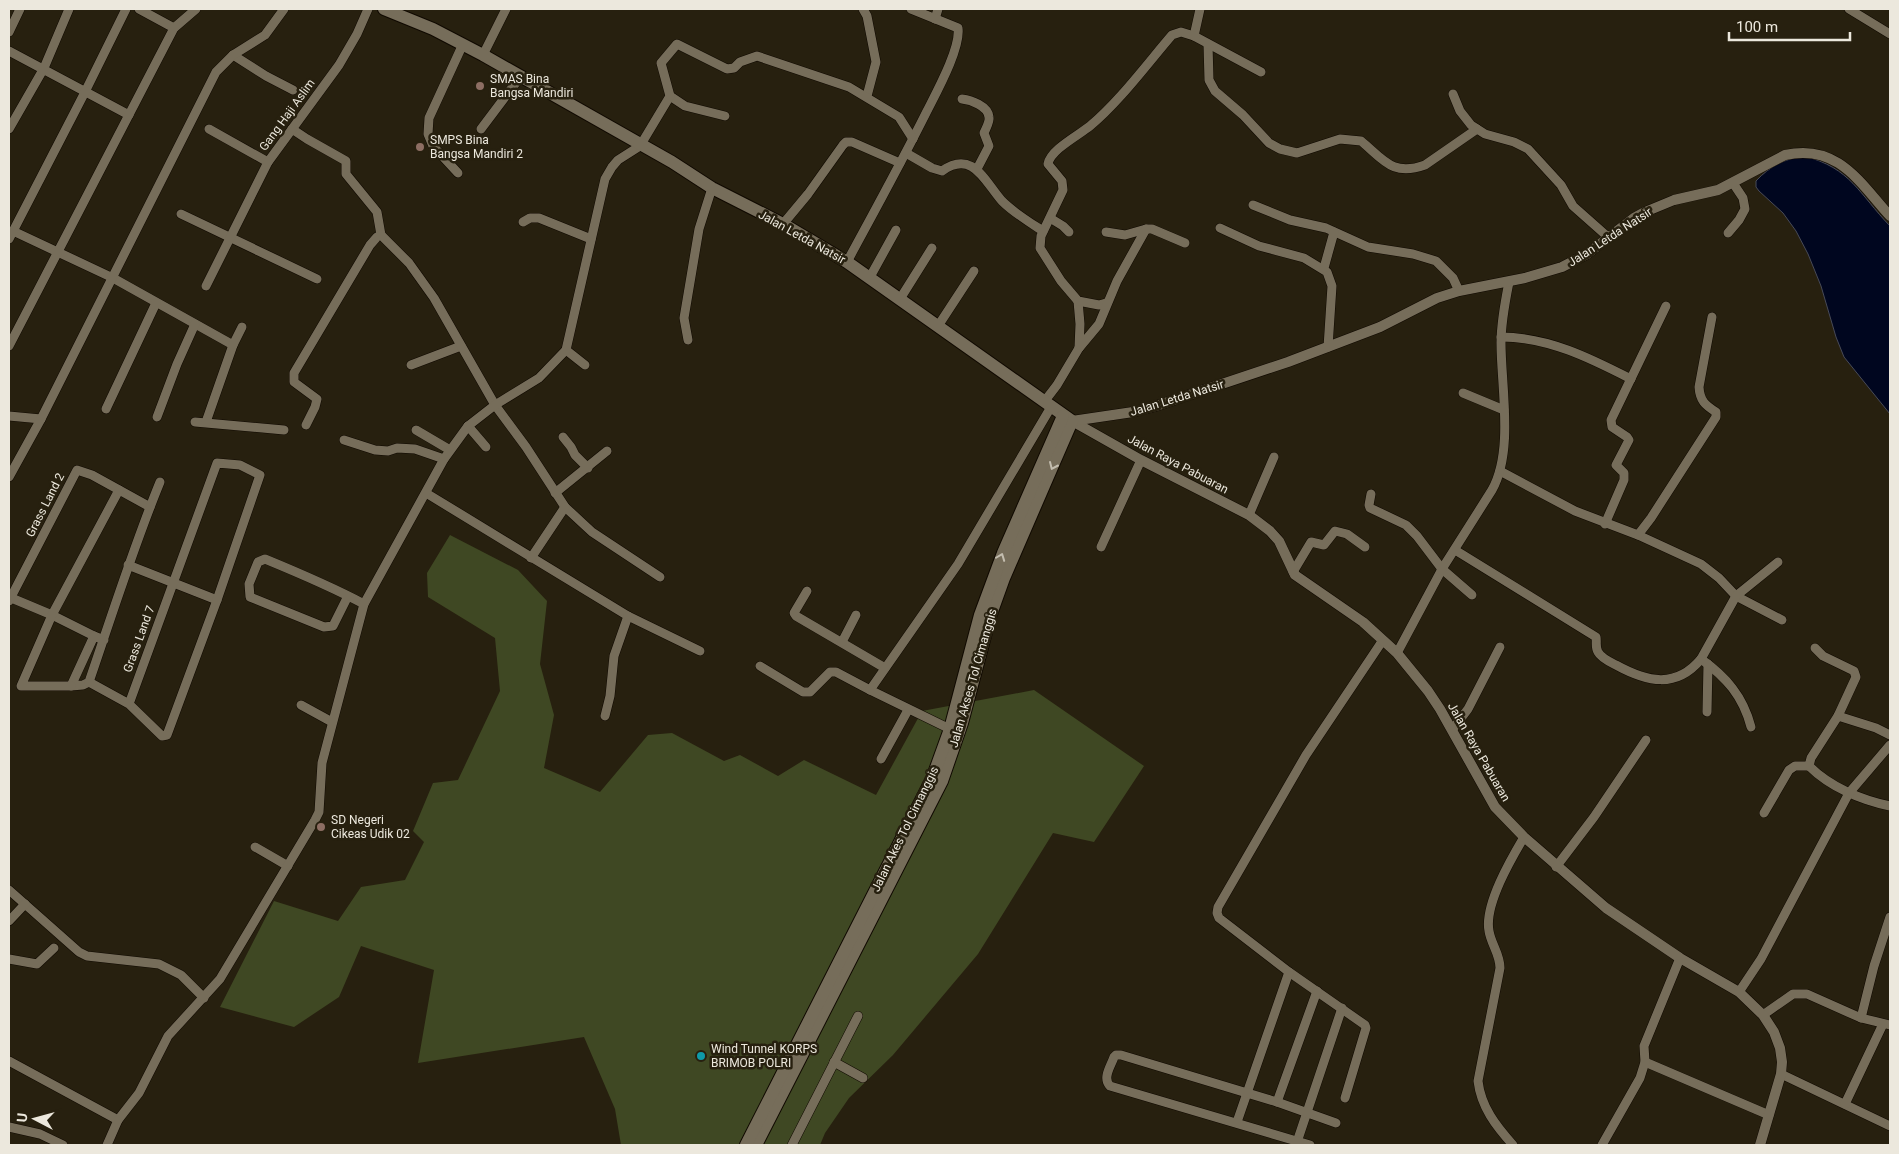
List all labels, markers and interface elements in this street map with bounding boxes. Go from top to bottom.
scale bar [1729,10,1850,42]
text: 100 m [1736,18,1778,36]
place label: SMAS Bina Bangsa Mandiri [490,72,573,100]
street label: Gang Haji Aslim [256,76,318,154]
marker: SMAS Bina Bangsa Mandiri [474,80,486,92]
place label: SMPS Bina Bangsa Mandiri 2 [430,133,523,161]
marker: SMPS Bina Bangsa Mandiri 2 [414,141,426,153]
street label: Jalan Letda Natsir [1565,205,1655,269]
street label: Jalan Letda Natsir [756,207,848,267]
street label: Jalan Letda Natsir [1128,377,1226,419]
street label: Jalan Raya Pabuaran [1125,432,1231,496]
one-way arrow [1048,461,1059,470]
street label: Grass Land 2 [23,470,67,539]
one-way arrow [995,553,1005,562]
street label: Grass Land 7 [120,603,158,674]
street label: Jalan Akses Tol Cimanggis [946,607,1000,749]
street label: Jalan Raya Pabuaran [1445,700,1513,804]
street label: Jalan Akes Tol Cimanggis [869,764,941,894]
place label: SD Negeri Cikeas Udik 02 [331,813,410,841]
marker: SD Negeri Cikeas Udik 02 [315,821,327,833]
place label: Wind Tunnel KORPS BRIMOB POLRI [711,1042,817,1070]
marker: Wind Tunnel KORPS BRIMOB POLRI [695,1050,707,1062]
north arrow [10,1094,60,1144]
text: U [14,1112,31,1123]

